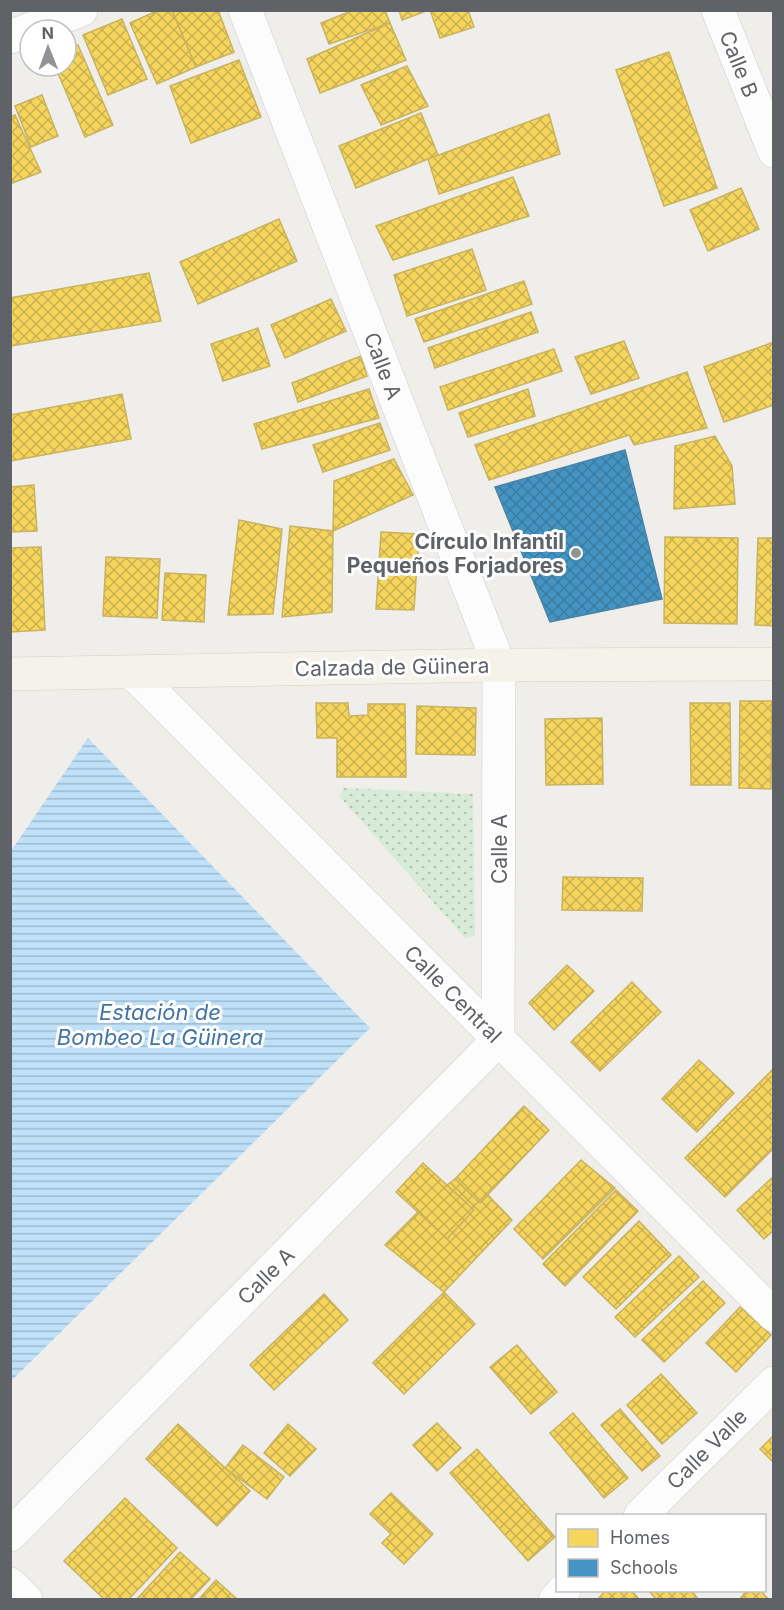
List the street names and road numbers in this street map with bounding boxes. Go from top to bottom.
street label: Calle B [714,27,764,101]
street label: Calle A [359,329,407,403]
street label: Calzada de Güinera [294,653,490,681]
street label: Calle A [487,814,512,884]
street label: Calle Central [399,940,507,1048]
street label: Calle A [232,1242,300,1310]
street label: Calle Valle [662,1404,752,1494]

